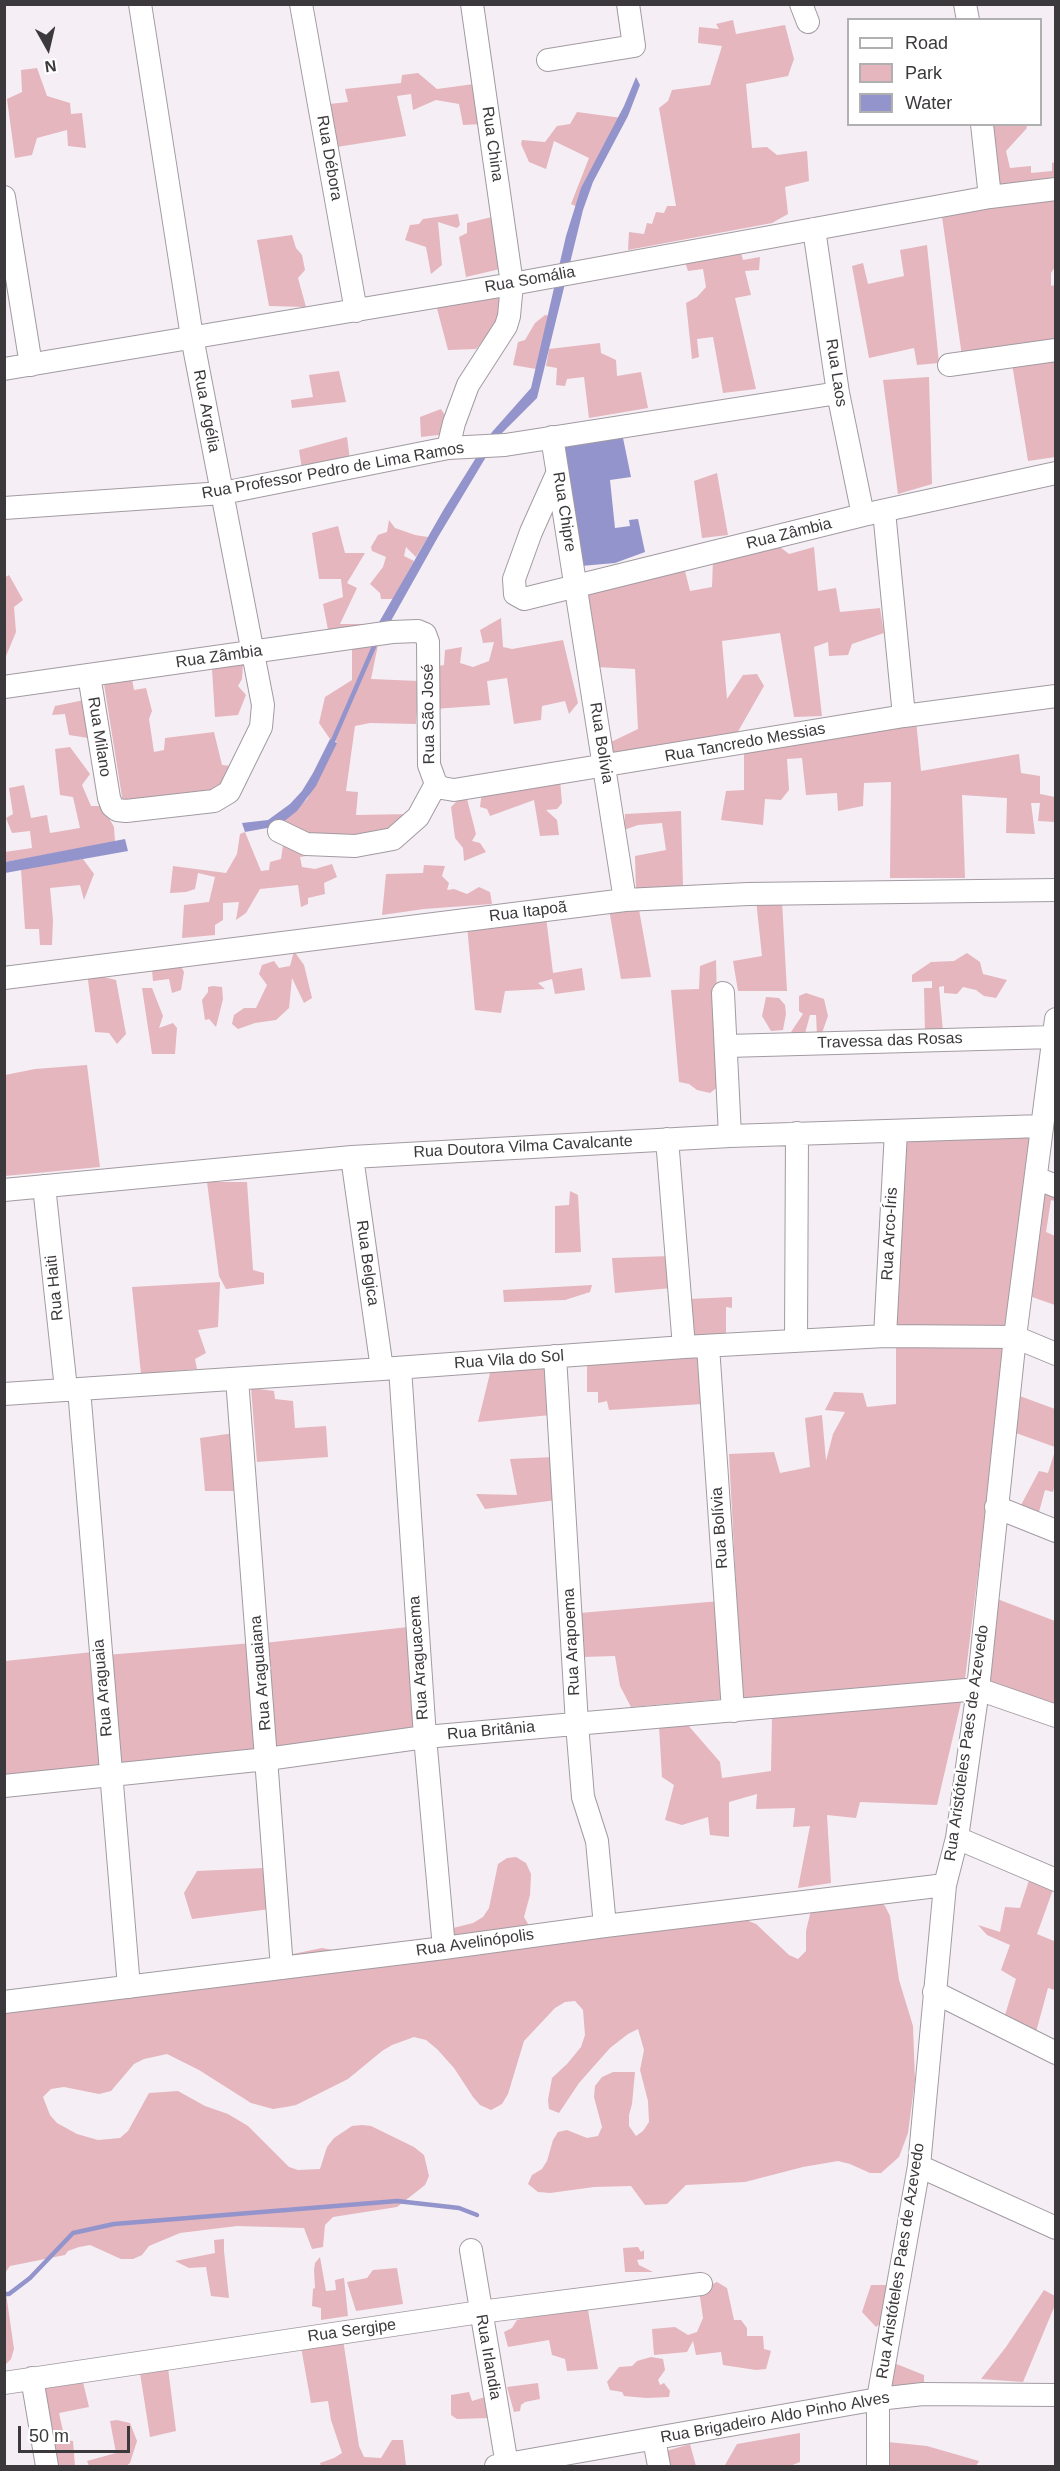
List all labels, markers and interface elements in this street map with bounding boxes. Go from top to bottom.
north arrow [18,18,78,78]
legend [847,18,1042,126]
text: Road [905,33,948,53]
text: N [44,57,57,76]
text: Park [905,63,942,83]
text: Water [905,93,952,113]
street label: Rua China [477,105,507,183]
street label: Rua Débora [312,114,346,202]
street label: Rua Somália [483,263,577,297]
street label: Rua Laos [821,338,851,408]
street label: Rua Argélia [189,368,223,454]
street label: Rua Professor Pedro de Lima Ramos [200,438,466,504]
street label: Rua Chipre [548,471,580,553]
street label: Rua Zâmbia [744,514,834,554]
street label: Rua Zâmbia [175,641,263,673]
street label: Rua São José [419,664,439,764]
street label: Rua Milano [83,696,115,778]
street label: Rua Bolívia [585,701,617,785]
street label: Rua Tancredo Messias [663,719,827,767]
street label: Rua Itapoã [488,898,568,926]
street label: Travessa das Rosas [817,1029,963,1053]
street label: Rua Doutora Vilma Cavalcante [413,1132,633,1162]
street label: Rua Arco-Íris [878,1187,902,1281]
street label: Rua Belgica [351,1219,383,1307]
street label: Rua Haiti [42,1254,68,1322]
street label: Rua Vila do Sol [453,1347,565,1373]
street label: Rua Bolívia [708,1487,732,1569]
street label: Rua Arapoema [560,1588,584,1696]
street label: Rua Araguacema [405,1595,433,1721]
street label: Rua Araguaiana [246,1615,276,1731]
street label: Rua Aristóteles Paes de Azevedo [941,1624,993,1862]
street label: Rua Araguaia [89,1638,117,1738]
street label: Rua Britânia [446,1718,536,1744]
street label: Rua Avelinópolis [415,1925,535,1961]
street label: Rua Aristóteles Paes de Azevedo [873,2142,929,2380]
street label: Rua Irlandia [471,2313,505,2401]
street label: Rua Sergipe [307,2315,397,2347]
street label: Rua Brigadeiro Aldo Pinho Alves [659,2388,891,2448]
scale bar [21,2414,134,2452]
text: 50 m [29,2426,69,2446]

